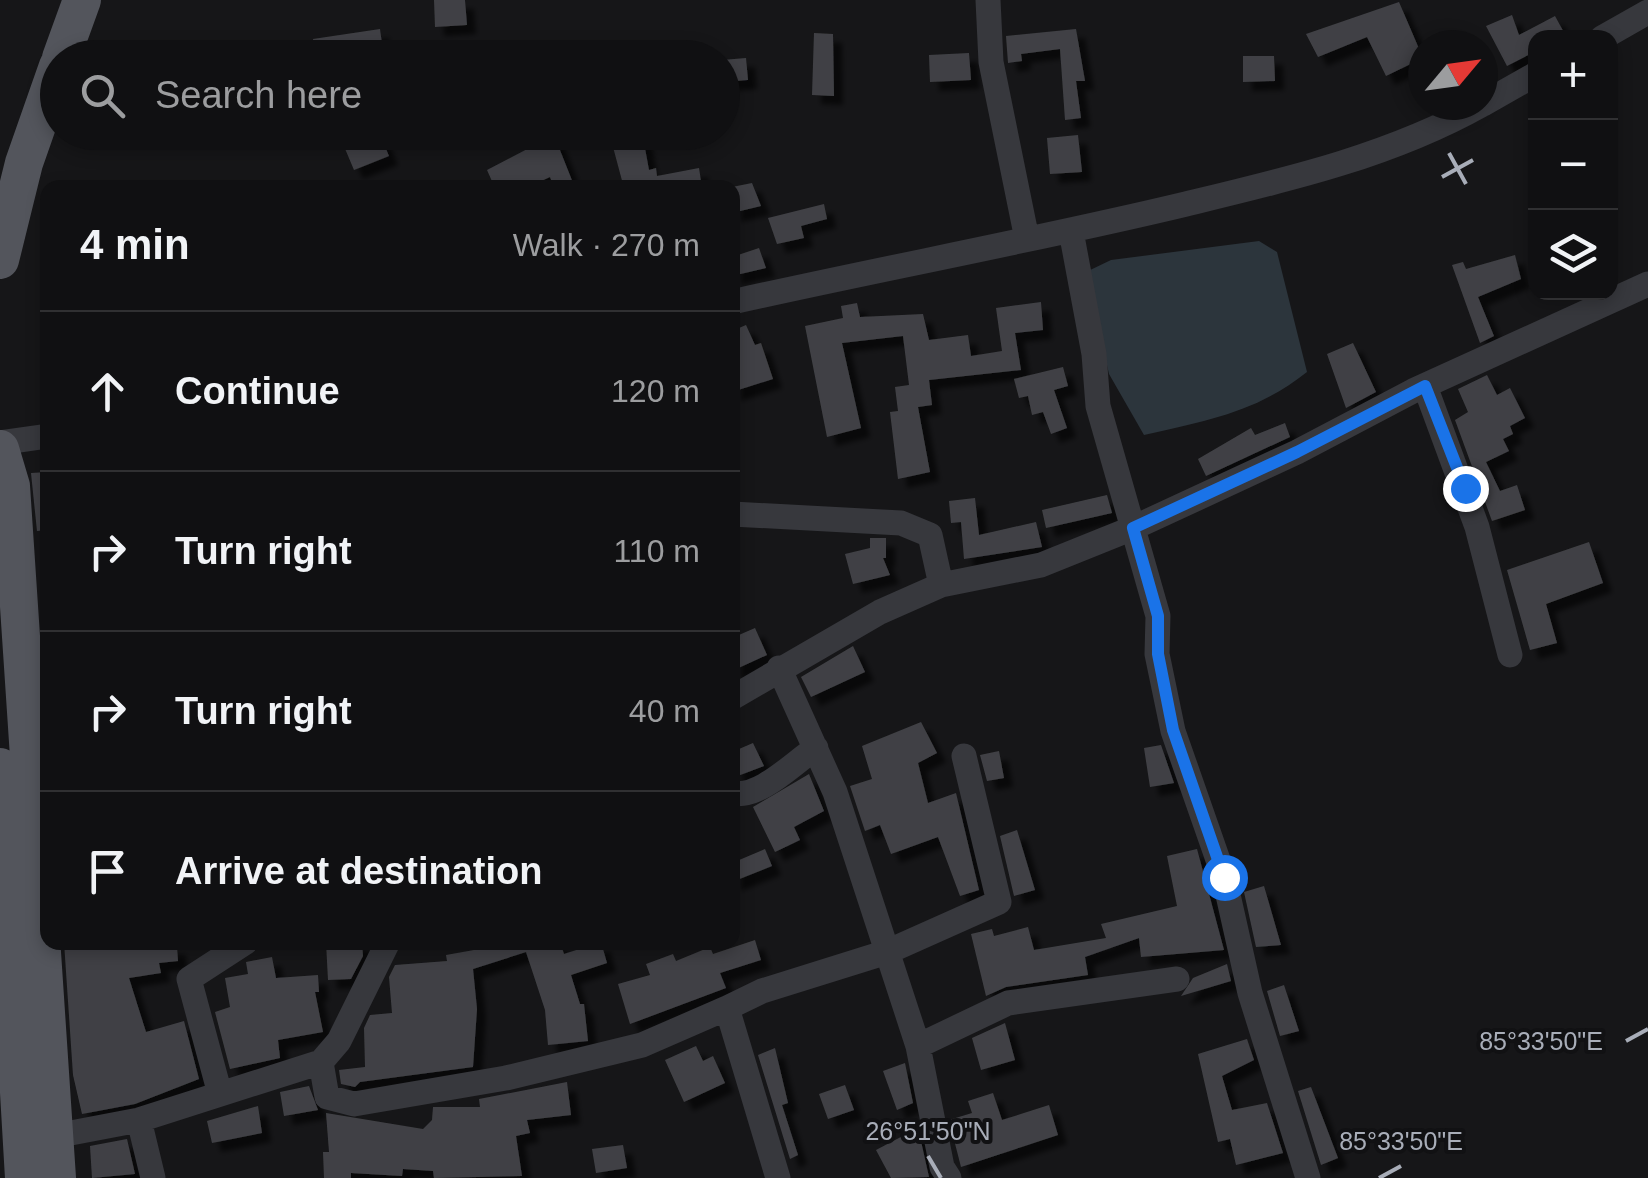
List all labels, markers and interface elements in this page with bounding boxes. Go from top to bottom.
north arrow [1408,30,1498,120]
map controls [1528,30,1618,300]
button: + [1528,30,1618,120]
search box [40,40,740,150]
icon: search [75,68,130,123]
text: Search here [155,74,362,116]
button: − [1528,120,1618,210]
button: layers [1528,210,1618,300]
text: 4 min [80,221,190,268]
text: Walk · 270 m [513,227,700,263]
icon: ahead [80,364,135,419]
text: Continue [175,370,340,412]
text: 120 m [611,373,700,409]
route end [1443,466,1489,512]
icon: right [80,524,135,579]
text: Turn right [175,530,352,572]
text: 110 m [613,533,700,569]
icon: right [80,684,135,739]
text: Turn right [175,690,352,732]
text: 40 m [629,693,700,729]
icon: arrive [80,844,135,899]
text: Arrive at destination [175,850,542,892]
route start [1202,855,1248,901]
text: 85°33'50"E [1479,1027,1603,1055]
text: 26°51'50"N [865,1117,991,1145]
text: 85°33'50"E [1339,1127,1463,1155]

